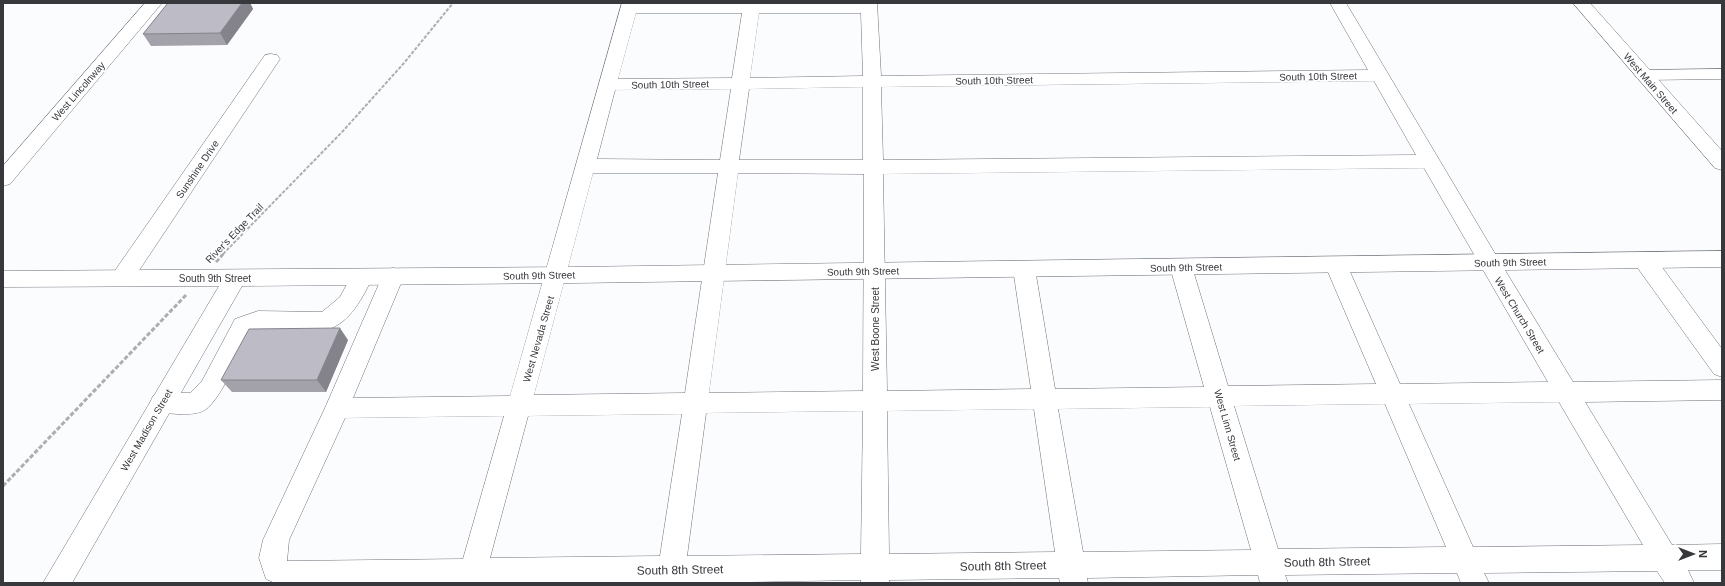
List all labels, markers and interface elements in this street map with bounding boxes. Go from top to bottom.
street label: West Main Street [1621,51,1680,116]
street label: West Lincolnway [50,59,107,123]
street label: South 10th Street [1279,70,1357,83]
street label: South 10th Street [955,74,1033,87]
street label: South 10th Street [631,78,709,91]
street label: Sunshine Drive [174,138,221,200]
street label: River's Edge Trail [203,201,265,265]
street label: South 9th Street [1474,256,1546,269]
street label: South 9th Street [1150,261,1222,274]
street label: South 9th Street [827,265,899,278]
street label: South 9th Street [503,269,575,282]
street label: South 9th Street [179,273,251,284]
street label: West Church Street [1492,275,1547,356]
street label: West Boone Street [870,287,881,371]
street label: West Nevada Street [521,294,556,384]
street label: West Madison Street [119,387,174,473]
street label: West Linn Street [1212,388,1243,462]
north arrow [1673,534,1713,574]
text: N [1697,550,1709,558]
street label: South 8th Street [1284,554,1371,570]
street label: South 8th Street [960,558,1047,574]
street label: South 8th Street [637,562,724,578]

